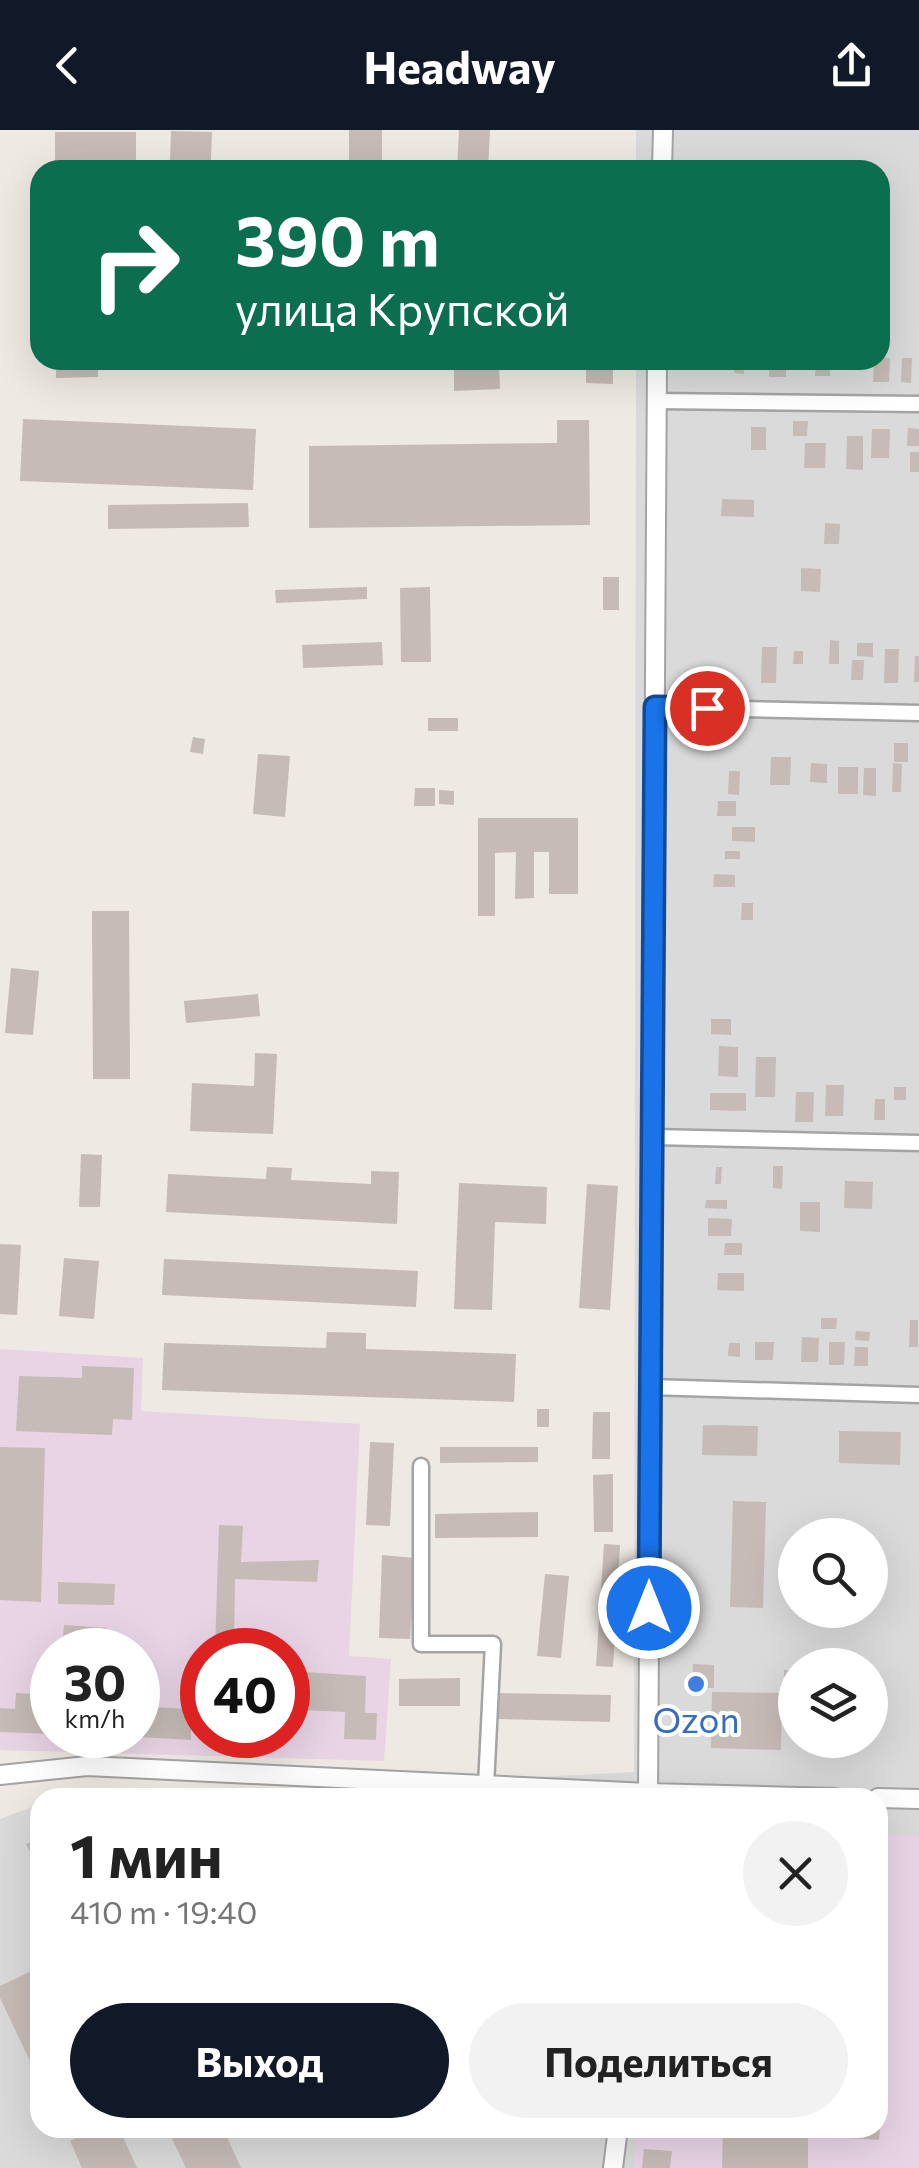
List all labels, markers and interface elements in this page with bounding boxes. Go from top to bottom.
icon: back [40,38,95,93]
text: Headway [363,38,556,93]
icon: share [824,38,879,93]
text: 390 m [235,195,440,280]
icon: right [70,200,200,330]
text: улица Крупской [235,280,570,335]
pin [665,666,750,751]
icon: arrive [680,681,735,736]
map controls [778,1518,888,1758]
button: search [778,1518,888,1628]
position arrow [597,1556,701,1660]
speed limit sign: 40 [180,1628,310,1758]
button: layers [778,1648,888,1758]
text: 30 [64,1650,126,1711]
marker: Ozon [685,1673,707,1695]
place label: Ozon [653,1697,739,1740]
text: km/h [65,1703,125,1733]
text: 1 мин [70,1817,223,1890]
button: close [743,1821,848,1926]
text: 410 m · 19:40 [70,1891,257,1931]
button: Выход [70,2003,449,2118]
button: Поделиться [469,2003,848,2118]

